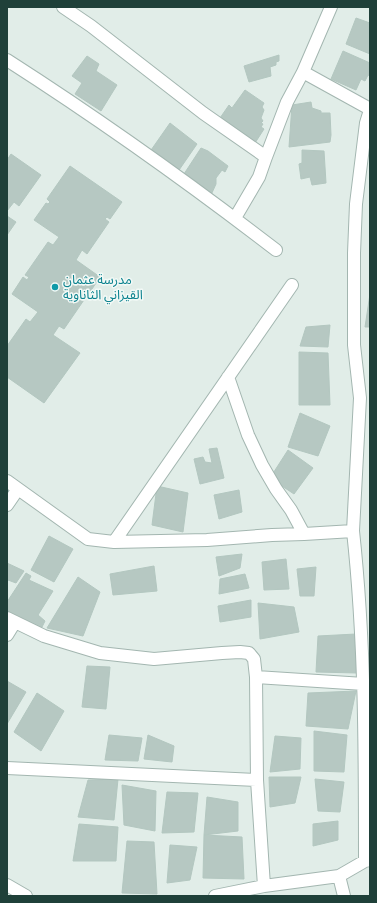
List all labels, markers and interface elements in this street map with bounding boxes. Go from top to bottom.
place label: مدرسة عثمان القيزاني الثاناوية [63,271,143,305]
marker: مدرسة عثمان القيزاني الثاناوية [50,282,60,292]

